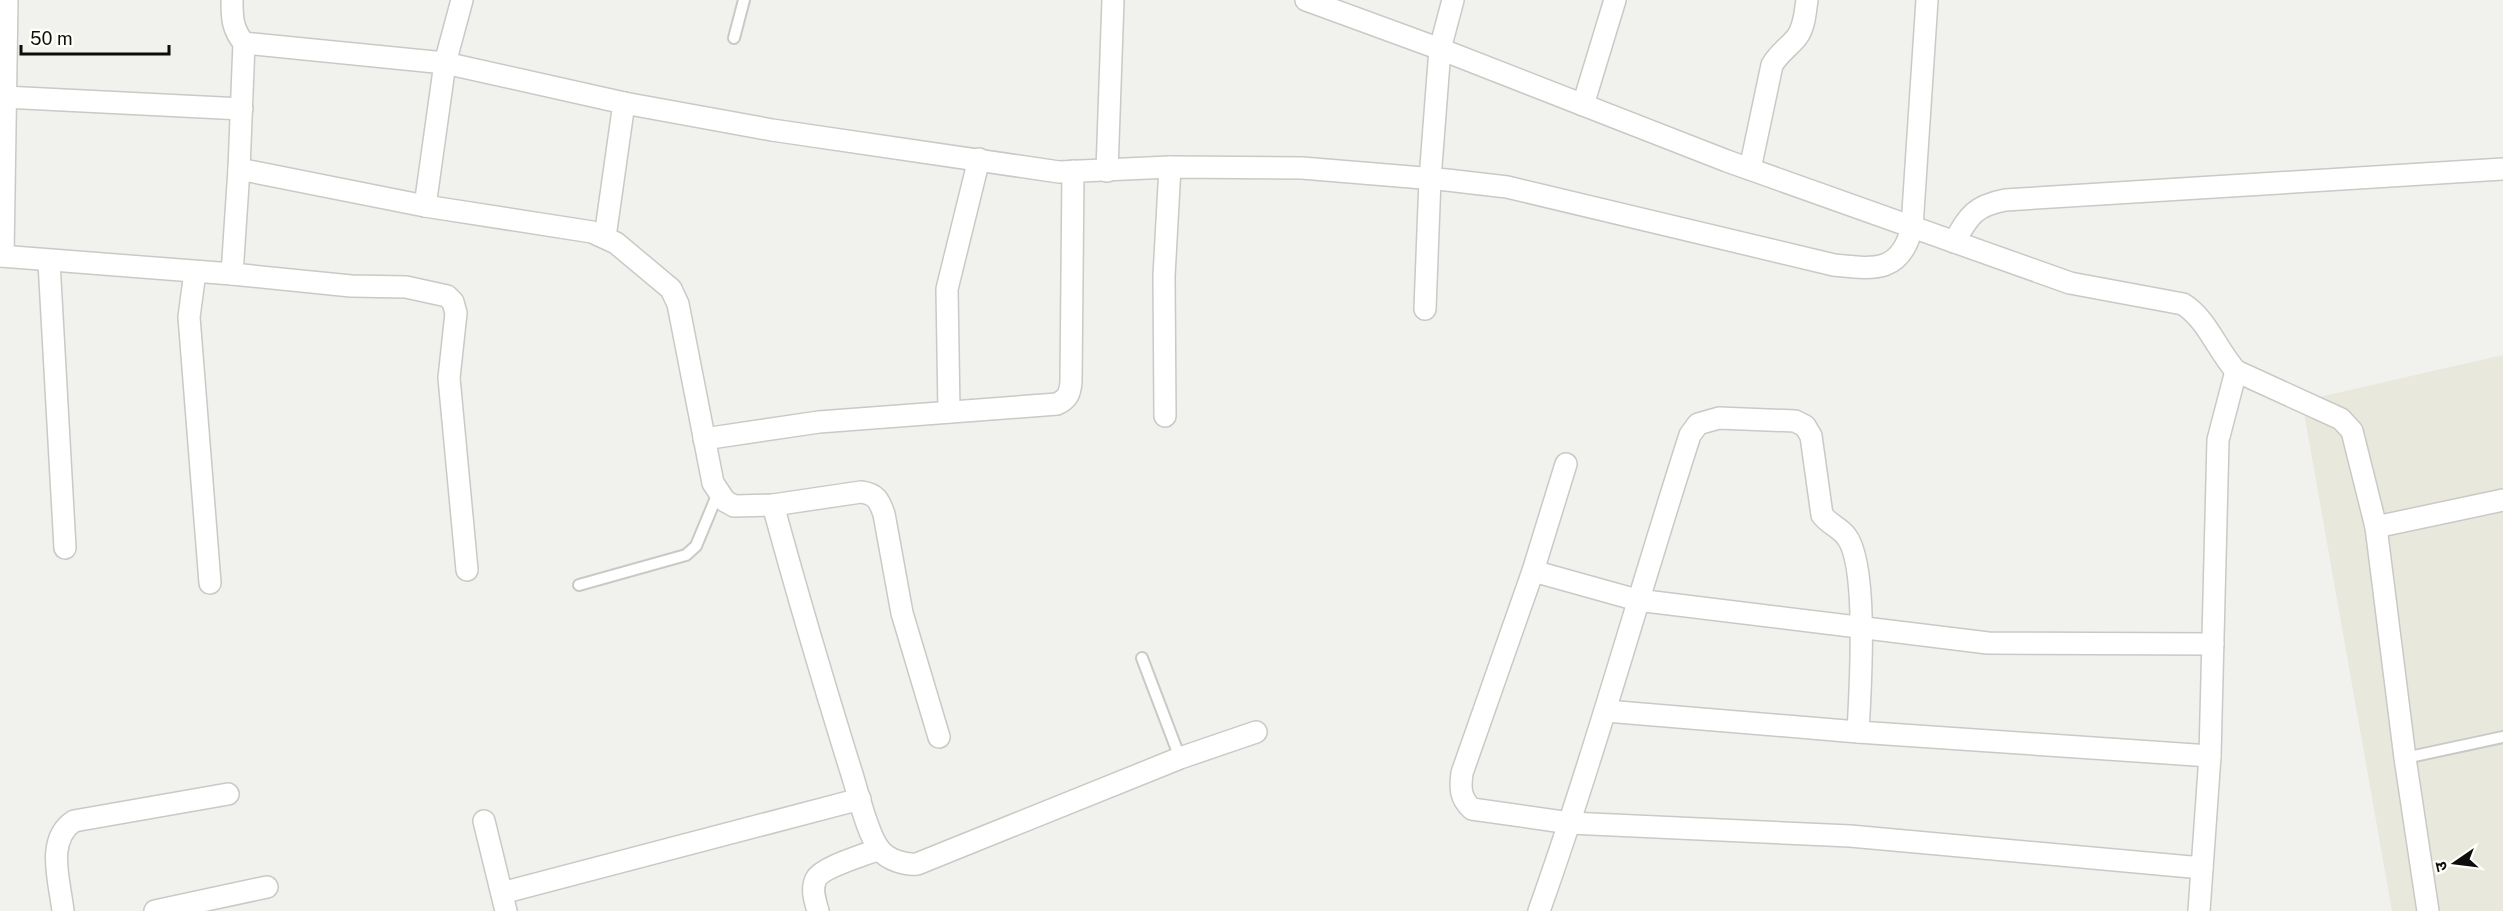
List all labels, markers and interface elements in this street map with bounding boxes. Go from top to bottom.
scale bar [21,18,170,56]
text: 50 m [30,28,73,49]
north arrow [2425,833,2485,893]
text: उ [2430,859,2451,873]

